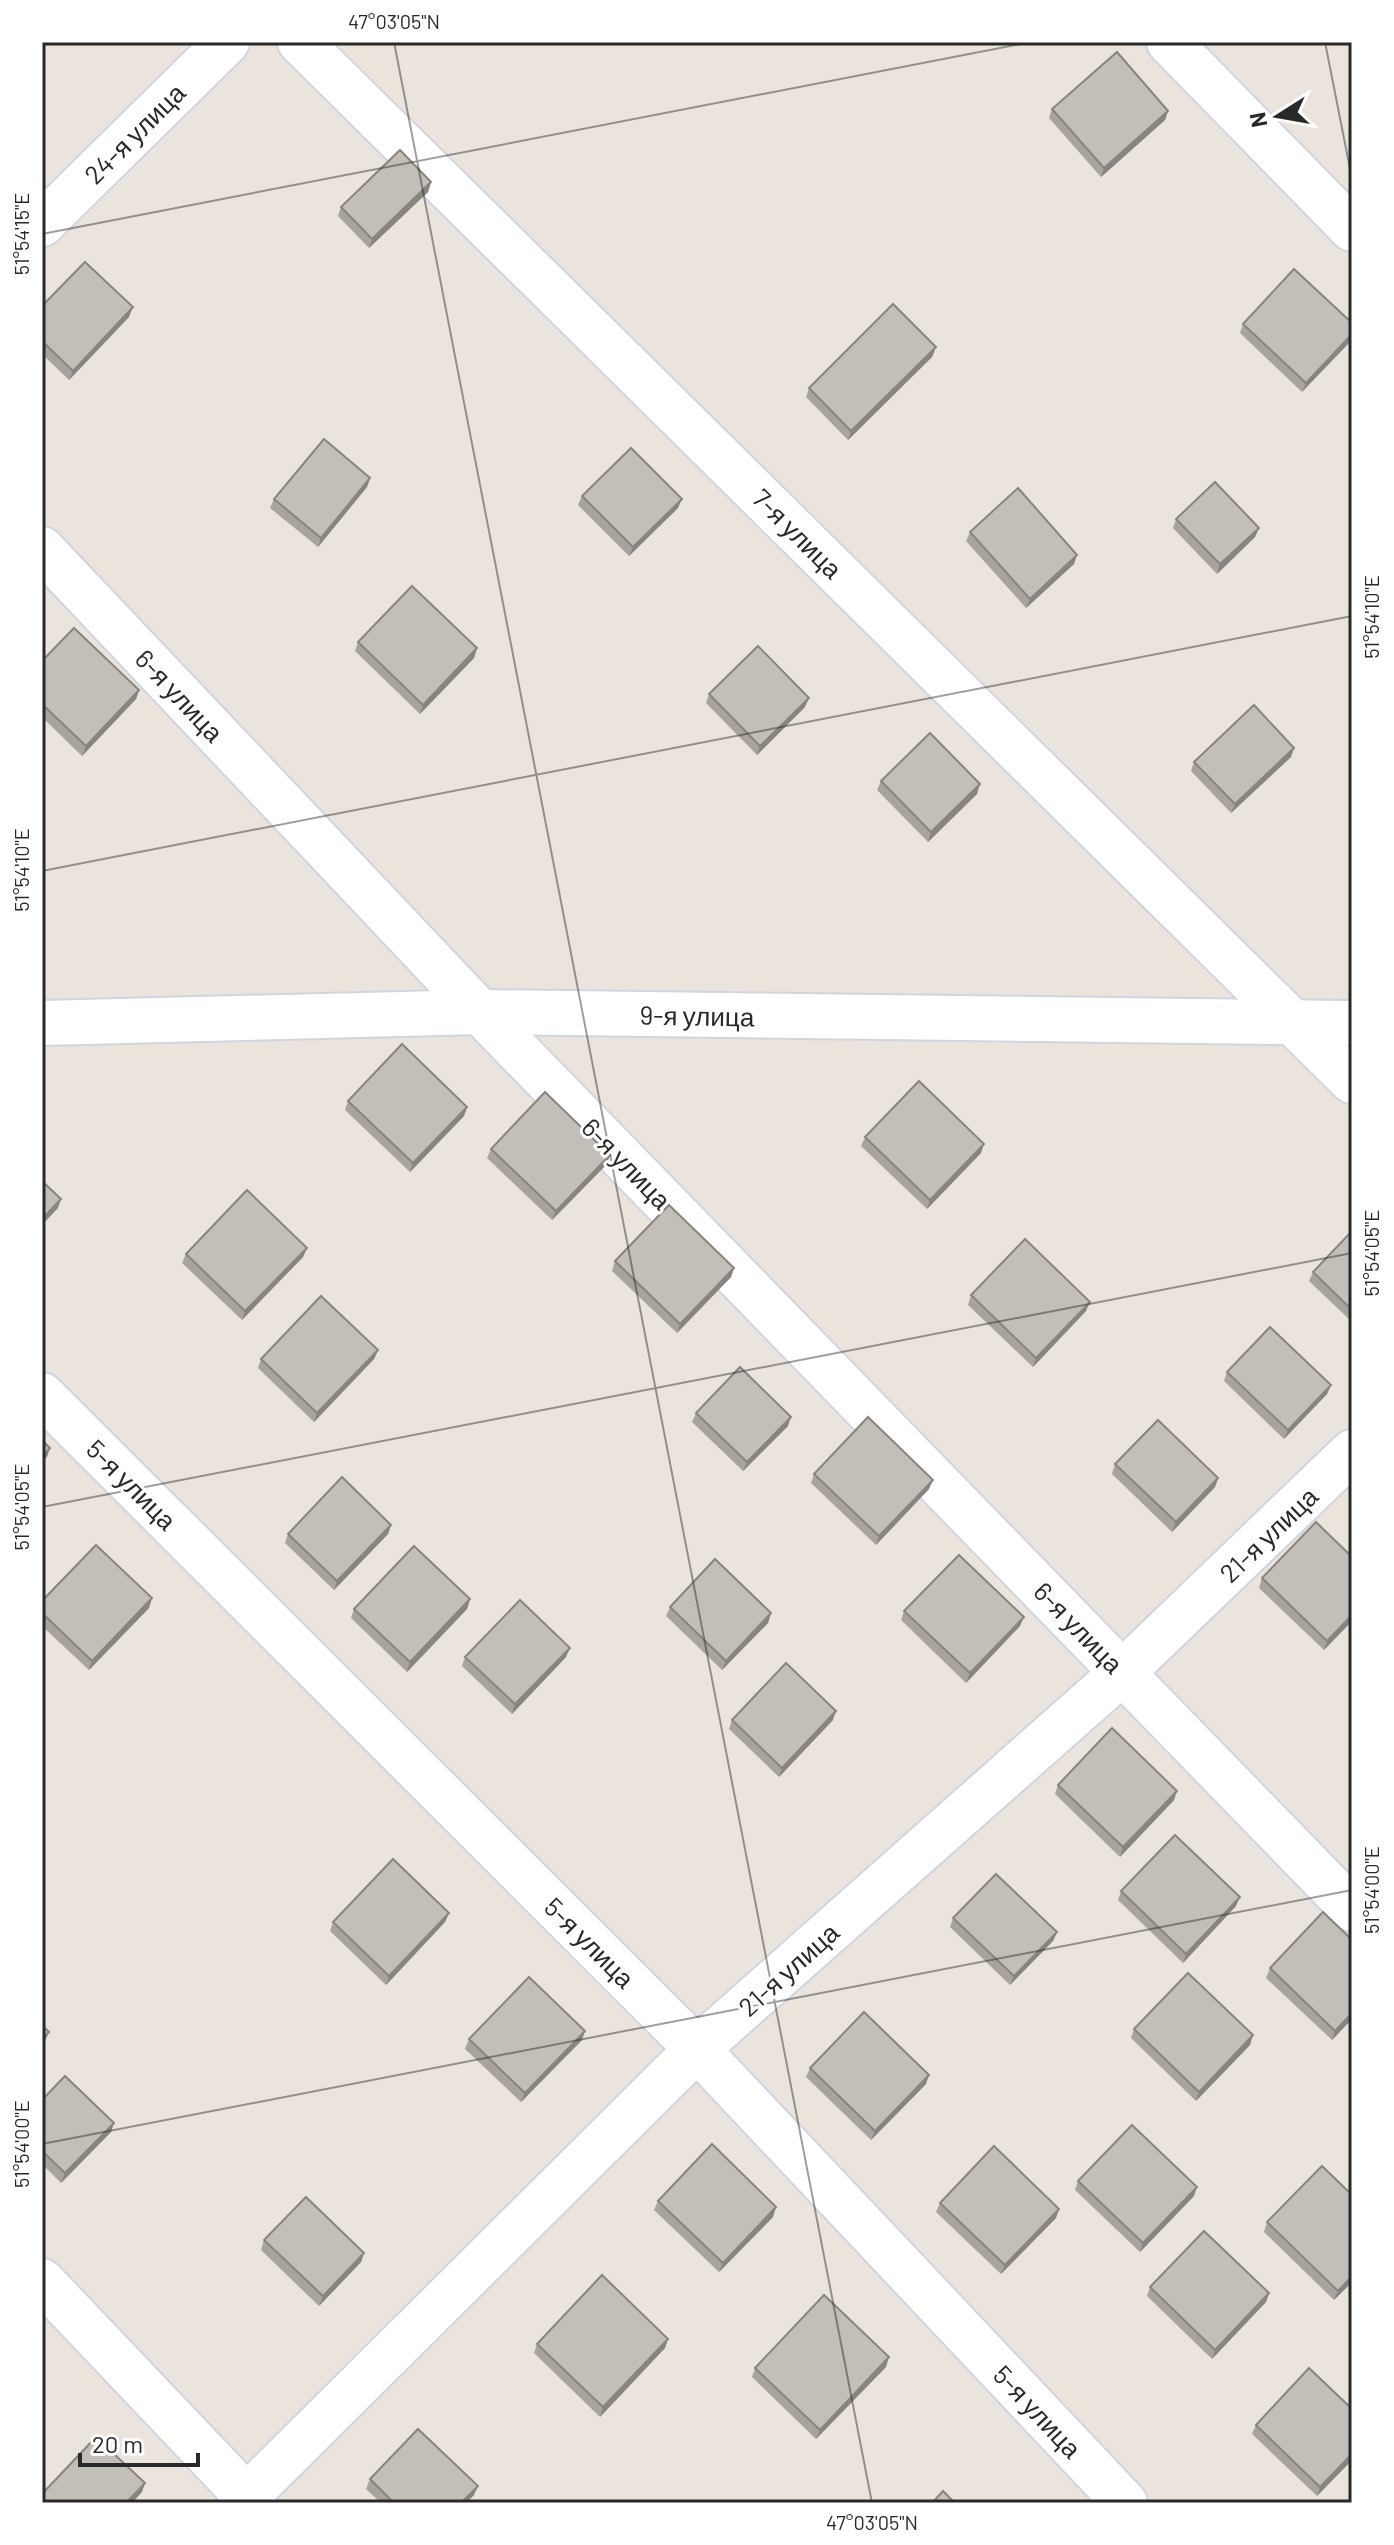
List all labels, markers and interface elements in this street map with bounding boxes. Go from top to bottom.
text: 47°03'05"N [348,9,440,33]
street label: 24-я улица [77,76,191,190]
north arrow [1238,76,1318,156]
text: N [1243,110,1272,130]
text: 51°54'15"E [9,193,33,275]
street label: 7-я улица [747,482,849,584]
text: 51°54'10"E [1359,575,1383,659]
street label: 6-я улица [130,643,231,748]
text: 51°54'10"E [9,828,33,912]
street label: 9-я улица [639,999,755,1032]
street label: 6-я улица [576,1111,678,1215]
text: 51°54'05"E [1359,1210,1383,1296]
street label: 5-я улица [81,1433,184,1536]
text: 51°54'05"E [9,1464,33,1550]
street label: 21-я улица [1213,1480,1324,1588]
street label: 6-я улица [1028,1575,1130,1679]
text: 51°54'00"E [1359,1846,1383,1934]
street label: 5-я улица [539,1891,642,1994]
street label: 21-я улица [732,1916,845,2022]
text: 51°54'00"E [9,2100,33,2188]
street label: 5-я улица [988,2359,1089,2464]
scale bar [80,2417,198,2467]
text: 20 m [92,2429,143,2458]
text: 47°03'05"N [826,2510,918,2534]

